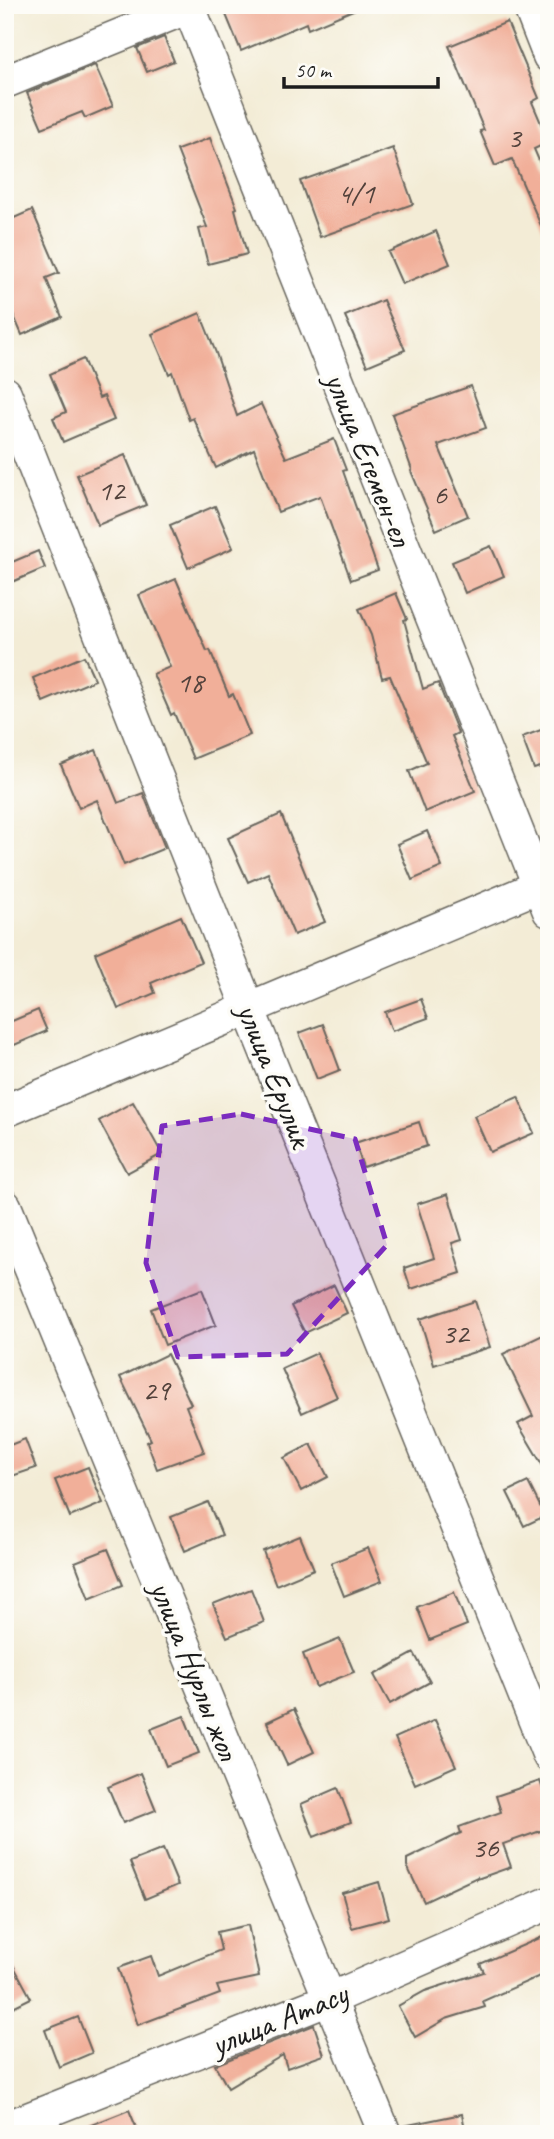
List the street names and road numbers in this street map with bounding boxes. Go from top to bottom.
street label: улица Егемен-ел [315,365,424,554]
street label: улица Ерулик [226,995,324,1156]
street label: улица Нурлы жол [139,1573,251,1767]
street label: улица Атасу [203,1972,356,2066]

